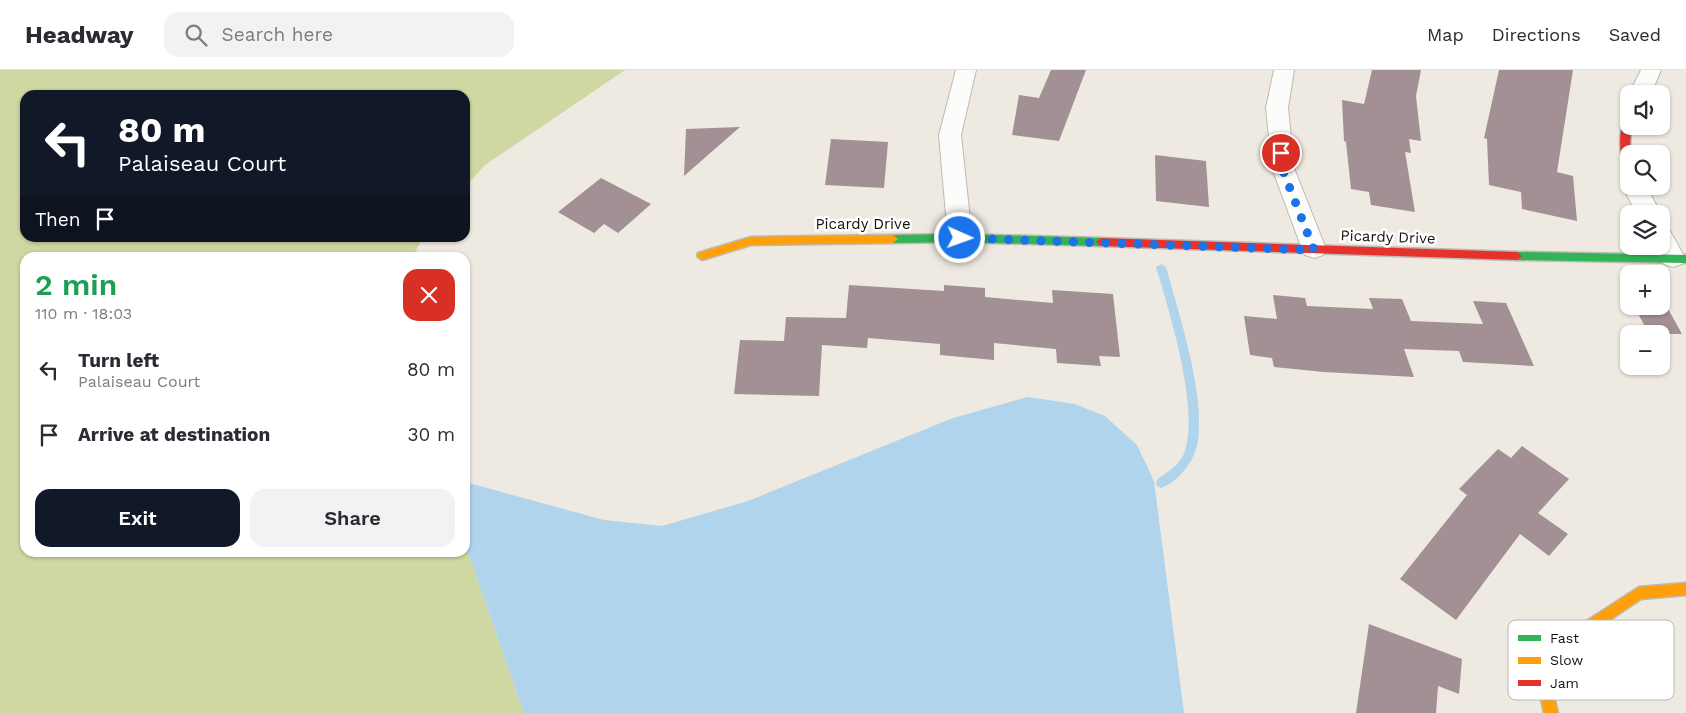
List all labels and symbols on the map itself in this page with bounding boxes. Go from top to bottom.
pin [1260,132,1302,174]
position arrow [933,211,985,263]
street label: Picardy Drive [815,215,911,233]
street label: Picardy Drive [1340,226,1436,248]
legend [1508,620,1674,700]
text: Fast [1550,630,1579,646]
text: Slow [1550,652,1583,668]
text: Jam [1550,675,1579,691]

